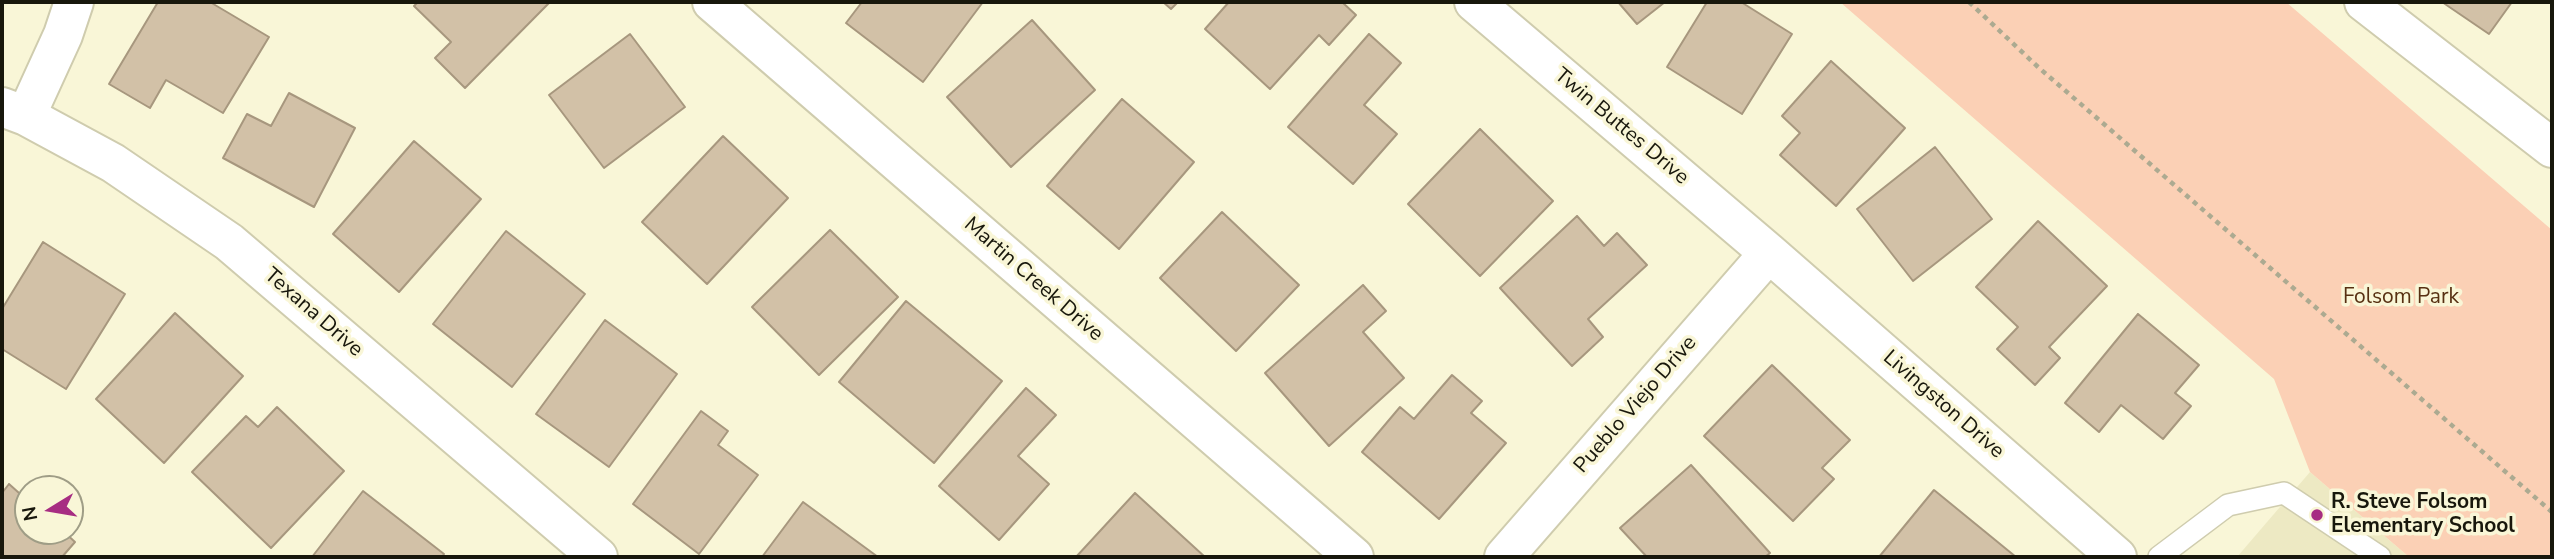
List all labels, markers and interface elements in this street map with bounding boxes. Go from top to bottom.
street label: Twin Buttes Drive [1549,63,1693,191]
street label: Martin Creek Drive [958,213,1108,347]
street label: Texana Drive [259,263,367,363]
park label: Folsom Park [2343,285,2459,311]
street label: Pueblo Viejo Drive [1569,331,1703,479]
street label: Livingston Drive [1877,346,2009,464]
north arrow [14,475,84,545]
place label: R. Steve Folsom Elementary School [2331,490,2515,540]
text: N [16,504,44,523]
marker: R. Steve Folsom Elementary School [2309,507,2325,523]

